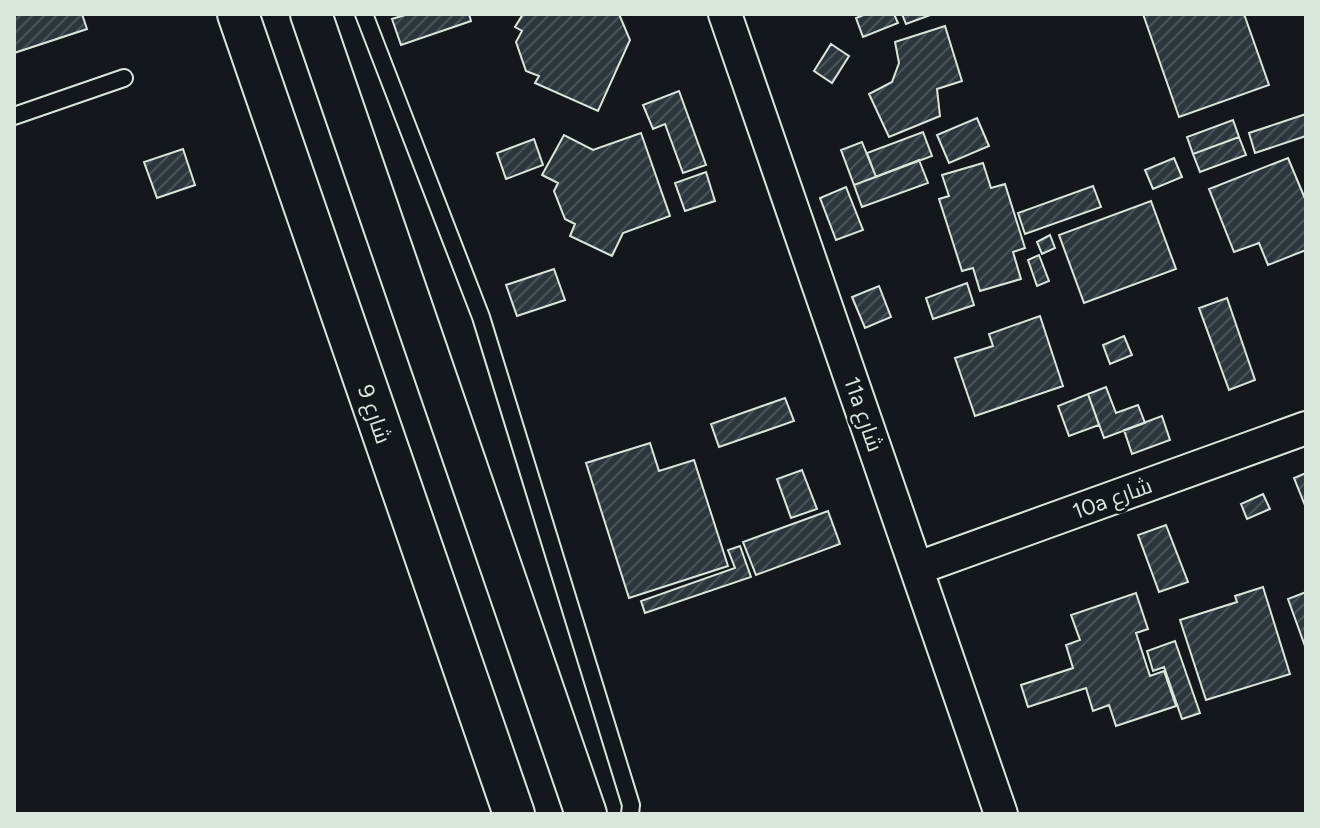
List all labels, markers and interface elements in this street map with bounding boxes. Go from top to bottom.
street label: 11a شارع [837,373,889,456]
street label: شارع 9 [351,381,397,447]
street label: 10a شارع [1069,472,1156,526]

